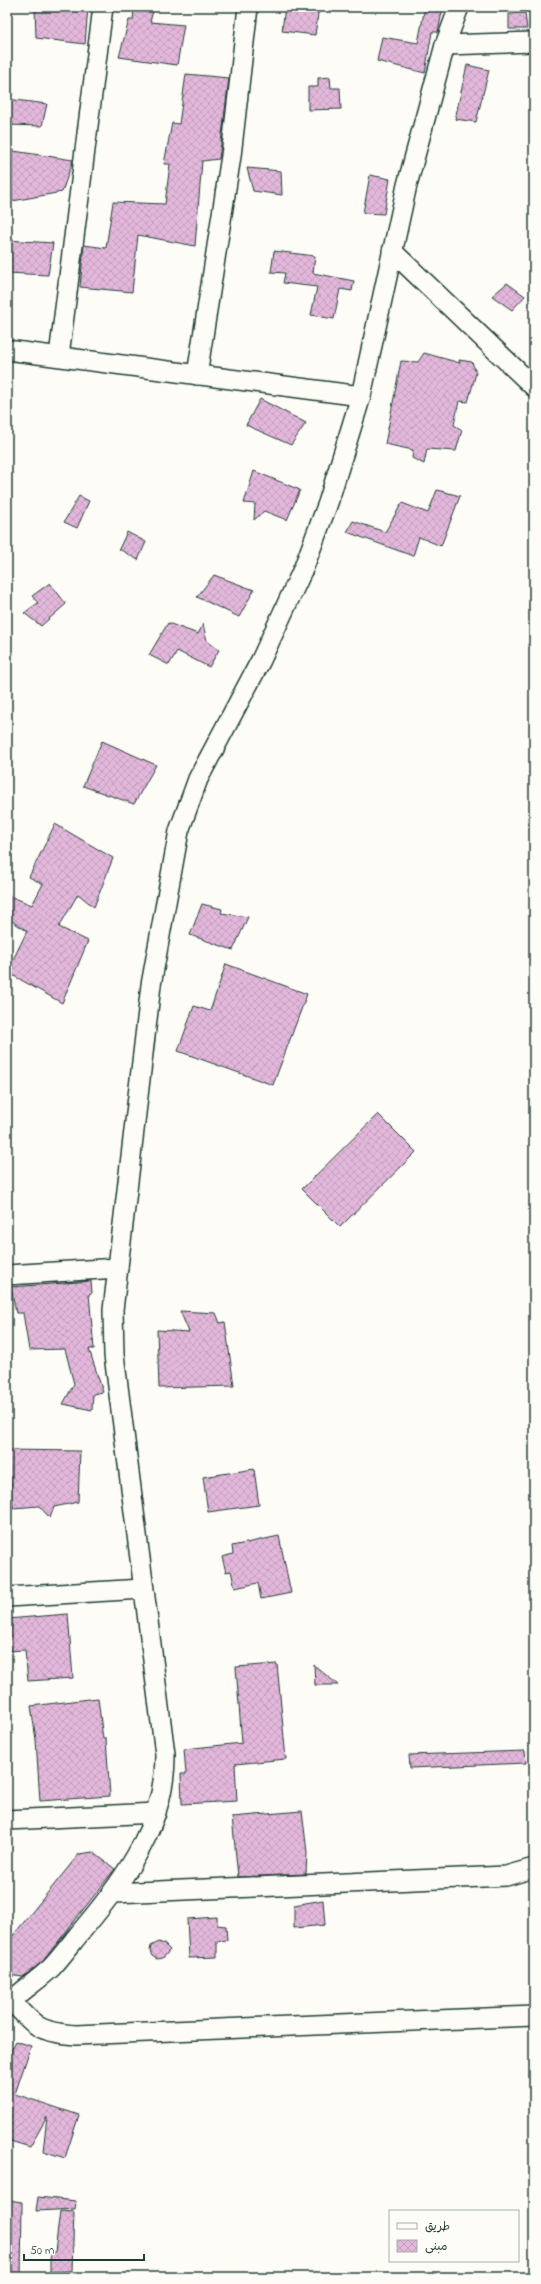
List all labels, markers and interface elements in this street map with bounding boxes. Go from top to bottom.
legend [389,2210,519,2262]
text: طريق [425,2218,450,2236]
scale bar [24,2236,144,2262]
text: مبنى [425,2238,448,2256]
text: 50 m [30,2242,54,2260]

